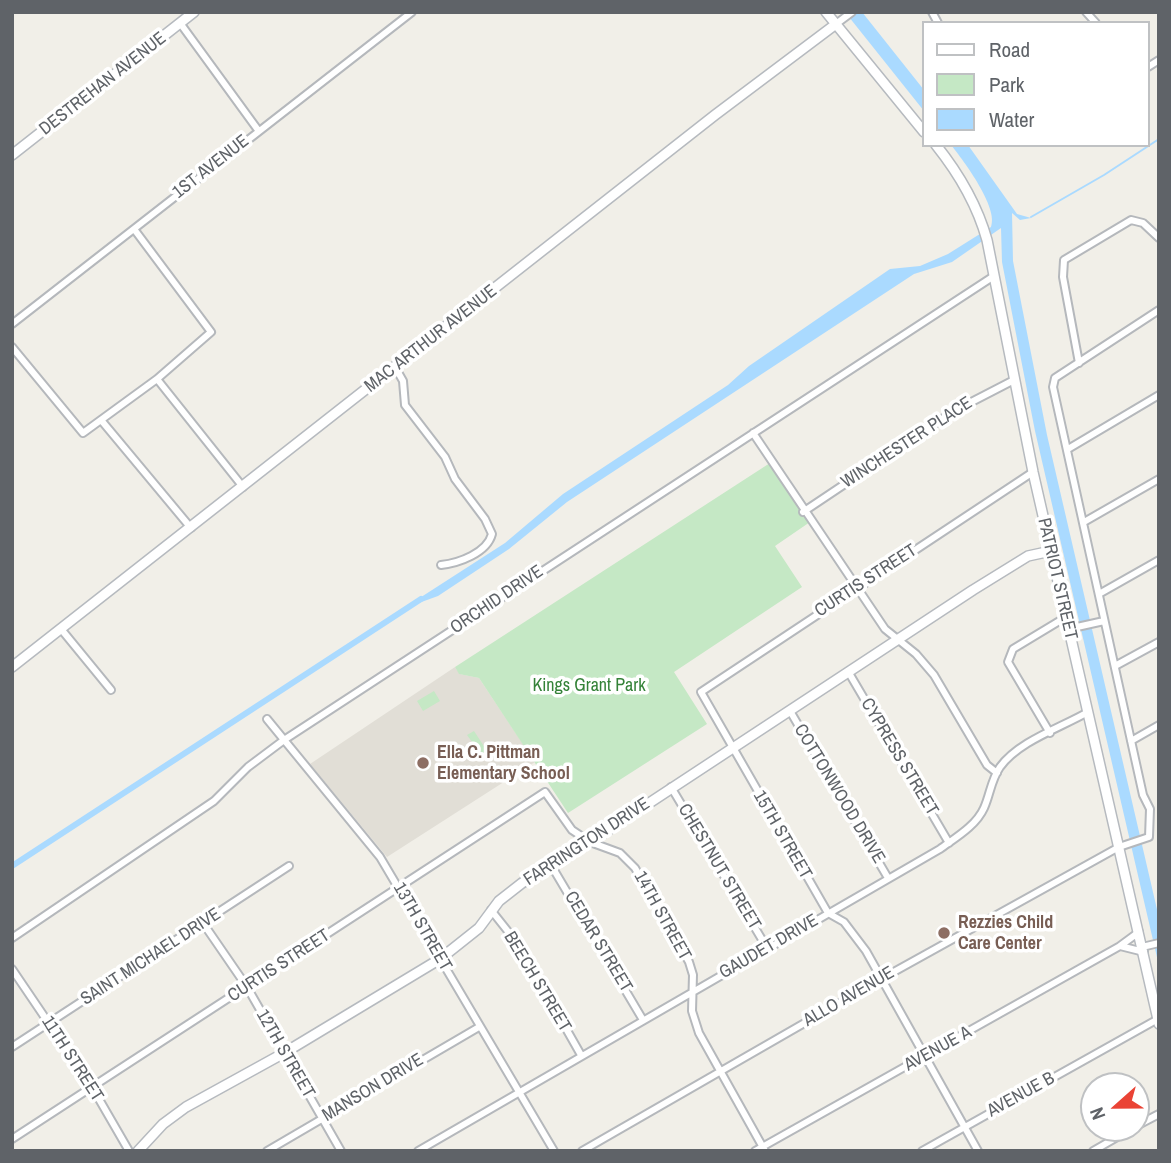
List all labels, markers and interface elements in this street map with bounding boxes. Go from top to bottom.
legend [922,21,1150,147]
street label: DESTREHAN AVENUE [35,28,171,140]
text: Road [989,35,1030,64]
text: Park [989,70,1024,99]
text: Water [989,105,1034,134]
street label: 1ST AVENUE [169,131,253,203]
street label: MAC ARTHUR AVENUE [361,281,501,397]
street label: WINCHESTER PLACE [837,393,977,493]
street label: PATRIOT STREET [1033,516,1081,642]
street label: CURTIS STREET [811,540,921,622]
street label: ORCHID DRIVE [446,561,548,639]
park label: Kings Grant Park [532,675,646,697]
street label: CYPRESS STREET [856,694,942,820]
street label: COTTONWOOD DRIVE [789,720,889,868]
place label: Ella C. Pittman Elementary School [437,742,570,784]
marker: Ella C. Pittman Elementary School [415,755,431,771]
street label: 15TH STREET [748,787,816,883]
street label: FARRINGTON DRIVE [520,793,654,891]
street label: CHESTNUT STREET [673,800,765,934]
street label: 14TH STREET [629,868,695,964]
street label: 13TH STREET [388,879,456,975]
street label: CEDAR STREET [559,888,637,996]
street label: SAINT MICHAEL DRIVE [77,904,225,1010]
street label: GAUDET DRIVE [716,910,822,984]
place label: Rezzies Child Care Center [958,912,1053,954]
street label: CURTIS STREET [224,925,334,1007]
marker: Rezzies Child Care Center [936,925,952,941]
street label: BEECH STREET [499,928,575,1036]
street label: ALLO AVENUE [800,962,898,1032]
street label: 12TH STREET [251,1006,319,1102]
street label: 11TH STREET [36,1012,108,1106]
street label: AVENUE A [901,1022,975,1076]
street label: MANSON DRIVE [319,1049,427,1127]
street label: AVENUE B [984,1068,1058,1122]
north arrow [1080,1072,1150,1142]
text: N [1083,1104,1111,1124]

